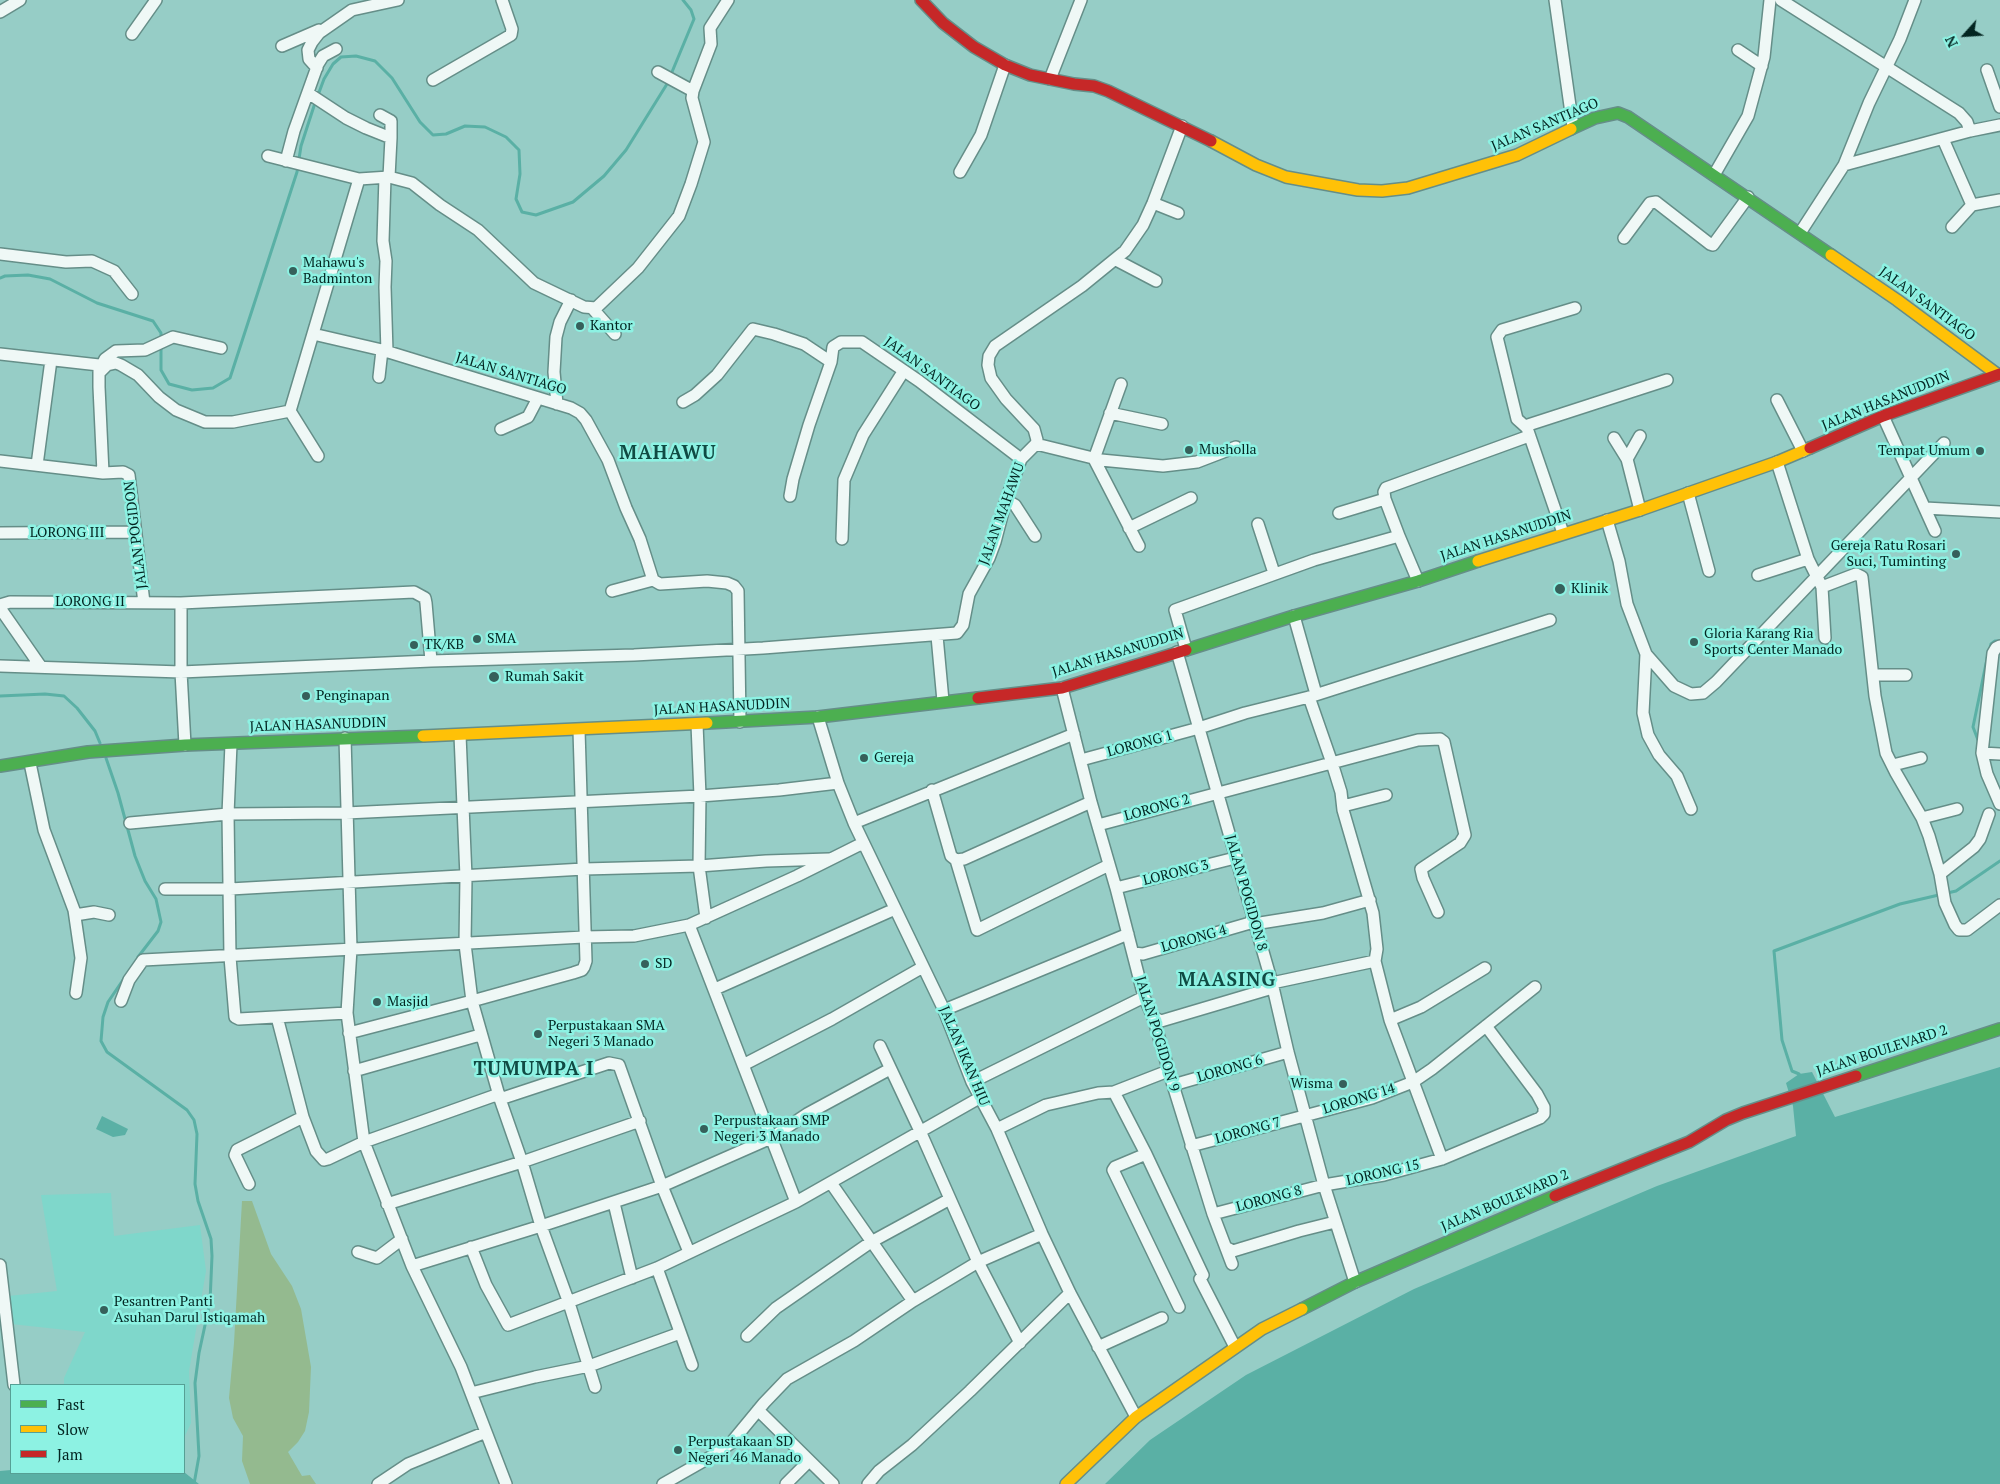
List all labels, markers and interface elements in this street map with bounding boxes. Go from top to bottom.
north arrow [1940,10,1990,60]
text: N [1940,33,1962,51]
street label: JALAN SANTIAGO [1489,95,1601,155]
place label: Mahawu's Badminton [303,255,372,288]
street label: JALAN SANTIAGO [1876,263,1978,345]
marker: Mahawu's Badminton [287,265,299,277]
place label: Kantor [590,318,633,334]
marker: Kantor [574,320,586,332]
street label: JALAN SANTIAGO [881,333,983,415]
street label: JALAN SANTIAGO [454,349,568,399]
street label: JALAN HASANUDDIN [1819,368,1953,434]
place label: Musholla [1199,442,1257,458]
district label: MAHAWU [619,443,717,465]
place label: Tempat Umum [1878,443,1970,459]
marker: Musholla [1183,444,1195,456]
marker: Tempat Umum [1974,445,1986,457]
street label: JALAN MAHAWU [976,460,1028,568]
street label: JALAN POGIDON [121,480,151,590]
street label: JALAN HASANUDDIN [1438,507,1574,565]
street label: LORONG III [30,525,104,541]
place label: Gereja Ratu Rosari Suci, Tuminting [1831,538,1946,570]
marker: Gereja Ratu Rosari Suci, Tuminting [1950,548,1962,560]
place label: Klinik [1571,581,1608,597]
marker: Klinik [1553,582,1567,596]
street label: LORONG II [55,594,125,610]
street label: JALAN HASANUDDIN [1050,625,1186,681]
place label: Gloria Karang Ria Sports Center Manado [1704,626,1842,658]
place label: SMA [487,631,516,647]
marker: SMA [471,633,483,645]
marker: Gloria Karang Ria Sports Center Manado [1688,636,1700,648]
place label: TK/KB [424,637,464,653]
marker: TK/KB [408,639,420,651]
place label: Rumah Sakit [505,669,584,685]
marker: Rumah Sakit [487,670,501,684]
place label: Penginapan [316,688,390,704]
marker: Penginapan [300,690,312,702]
street label: JALAN HASANUDDIN [653,695,791,719]
street label: JALAN HASANUDDIN [249,714,387,736]
street label: LORONG 1 [1105,727,1175,761]
place label: Gereja [874,750,914,766]
marker: Gereja [858,752,870,764]
street label: LORONG 2 [1122,791,1192,825]
street label: JALAN POGIDON 8 [1221,833,1271,953]
street label: LORONG 3 [1141,857,1211,889]
street label: LORONG 4 [1159,922,1229,956]
place label: SD [655,956,672,972]
marker: SD [639,958,651,970]
district label: MAASING [1177,970,1277,992]
street label: JALAN POGIDON 9 [1131,974,1183,1094]
place label: Masjid [387,994,428,1010]
marker: Masjid [371,996,383,1008]
street label: JALAN IKAN HIU [935,1004,993,1108]
place label: Perpustakaan SMA Negeri 3 Manado [548,1018,665,1050]
street label: JALAN BOULEVARD 2 [1814,1022,1950,1080]
marker: Perpustakaan SMA Negeri 3 Manado [532,1028,544,1040]
street label: LORONG 6 [1195,1052,1265,1086]
district label: TUMUMPA I [472,1059,596,1081]
place label: Wisma [1290,1076,1333,1092]
marker: Wisma [1337,1078,1349,1090]
street label: LORONG 14 [1321,1080,1397,1118]
place label: Perpustakaan SMP Negeri 3 Manado [714,1113,830,1146]
street label: LORONG 7 [1213,1114,1283,1148]
marker: Perpustakaan SMP Negeri 3 Manado [698,1123,710,1135]
street label: LORONG 15 [1345,1156,1421,1190]
street label: JALAN BOULEVARD 2 [1439,1167,1571,1235]
street label: LORONG 8 [1234,1182,1304,1216]
place label: Pesantren Panti Asuhan Darul Istiqamah [114,1294,265,1326]
marker: Pesantren Panti Asuhan Darul Istiqamah [98,1304,110,1316]
legend [10,1384,185,1474]
text: Fast [57,1394,85,1414]
text: Slow [57,1419,89,1439]
place label: Perpustakaan SD Negeri 46 Manado [688,1434,801,1466]
text: Jam [57,1444,83,1464]
marker: Perpustakaan SD Negeri 46 Manado [672,1444,684,1456]

